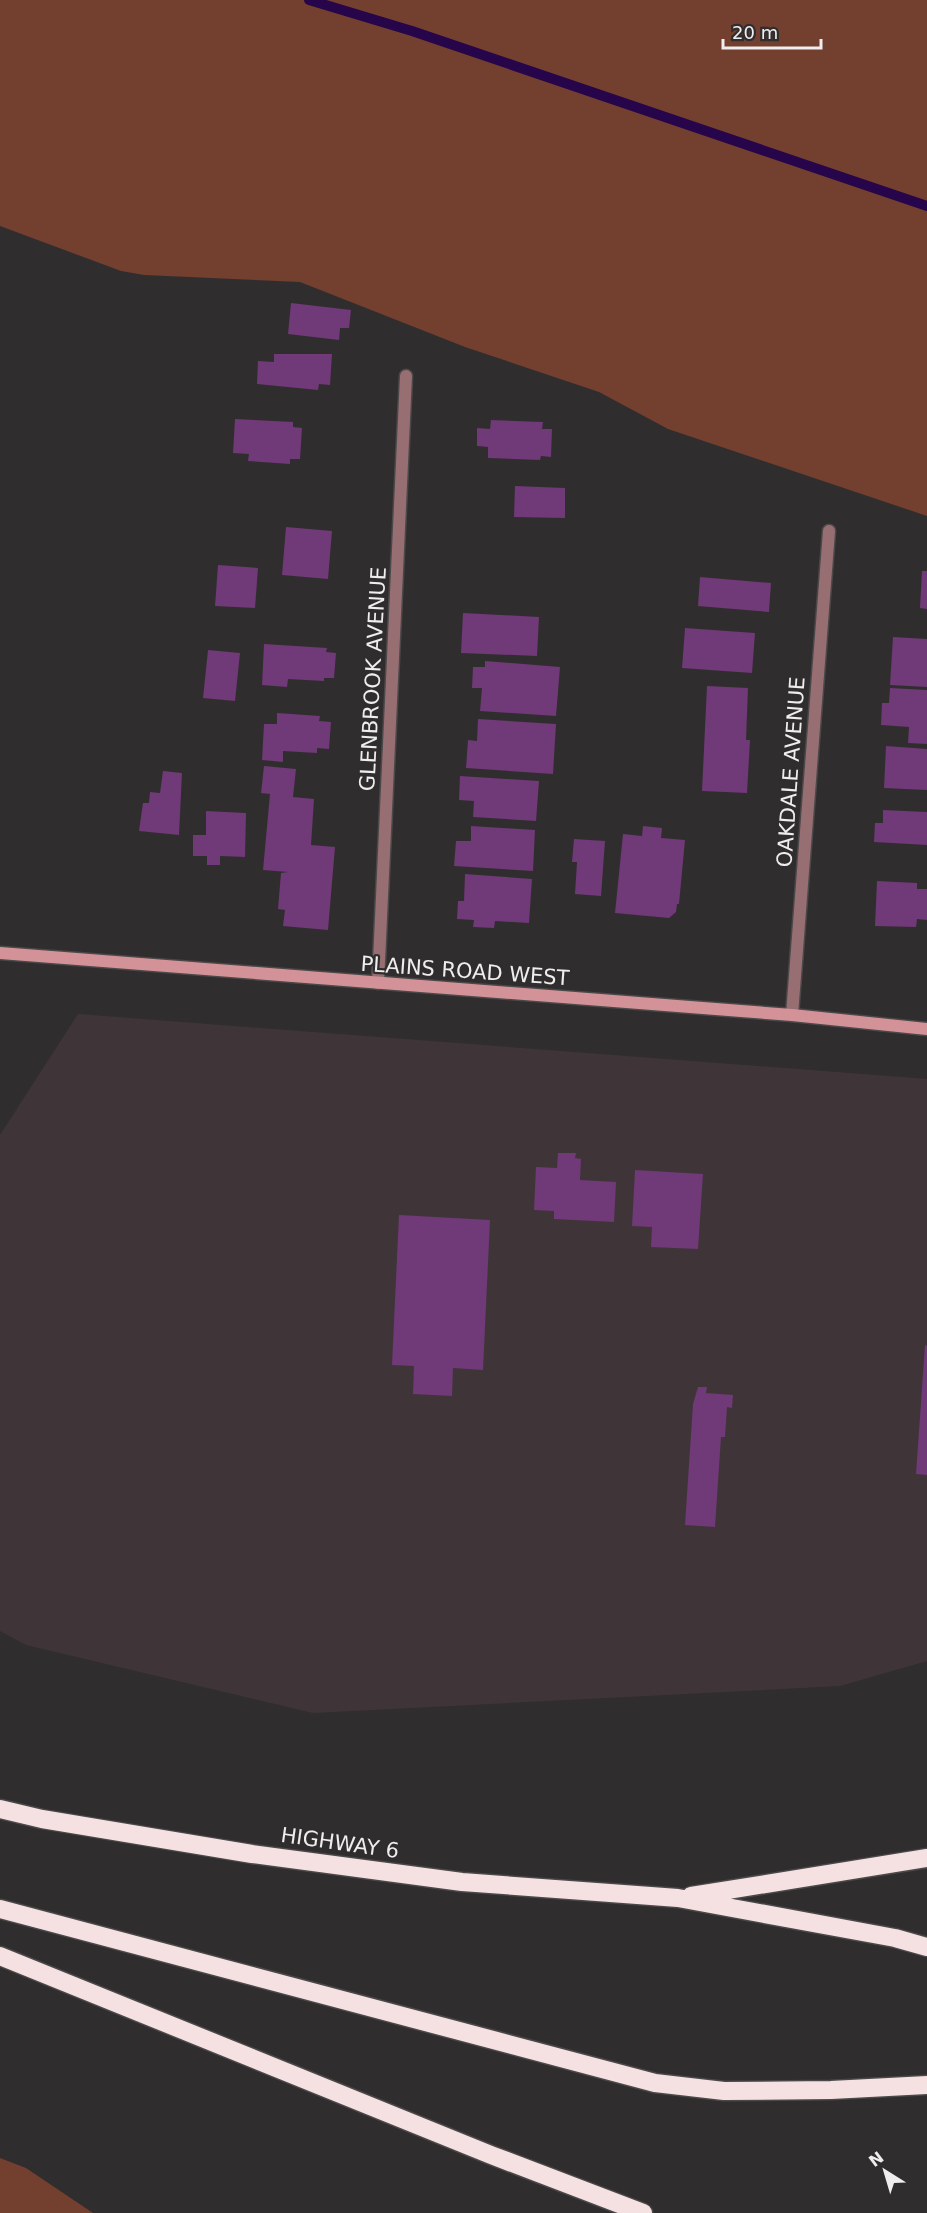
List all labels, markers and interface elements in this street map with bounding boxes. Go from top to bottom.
scale bar [723,12,820,50]
text: 20 m [732,22,778,43]
street label: GLENBROOK AVENUE [355,566,391,792]
street label: OAKDALE AVENUE [772,676,810,868]
street label: PLAINS ROAD WEST [360,952,570,990]
street label: HIGHWAY 6 [279,1823,401,1863]
north arrow [855,2141,915,2201]
text: N [865,2148,887,2171]

